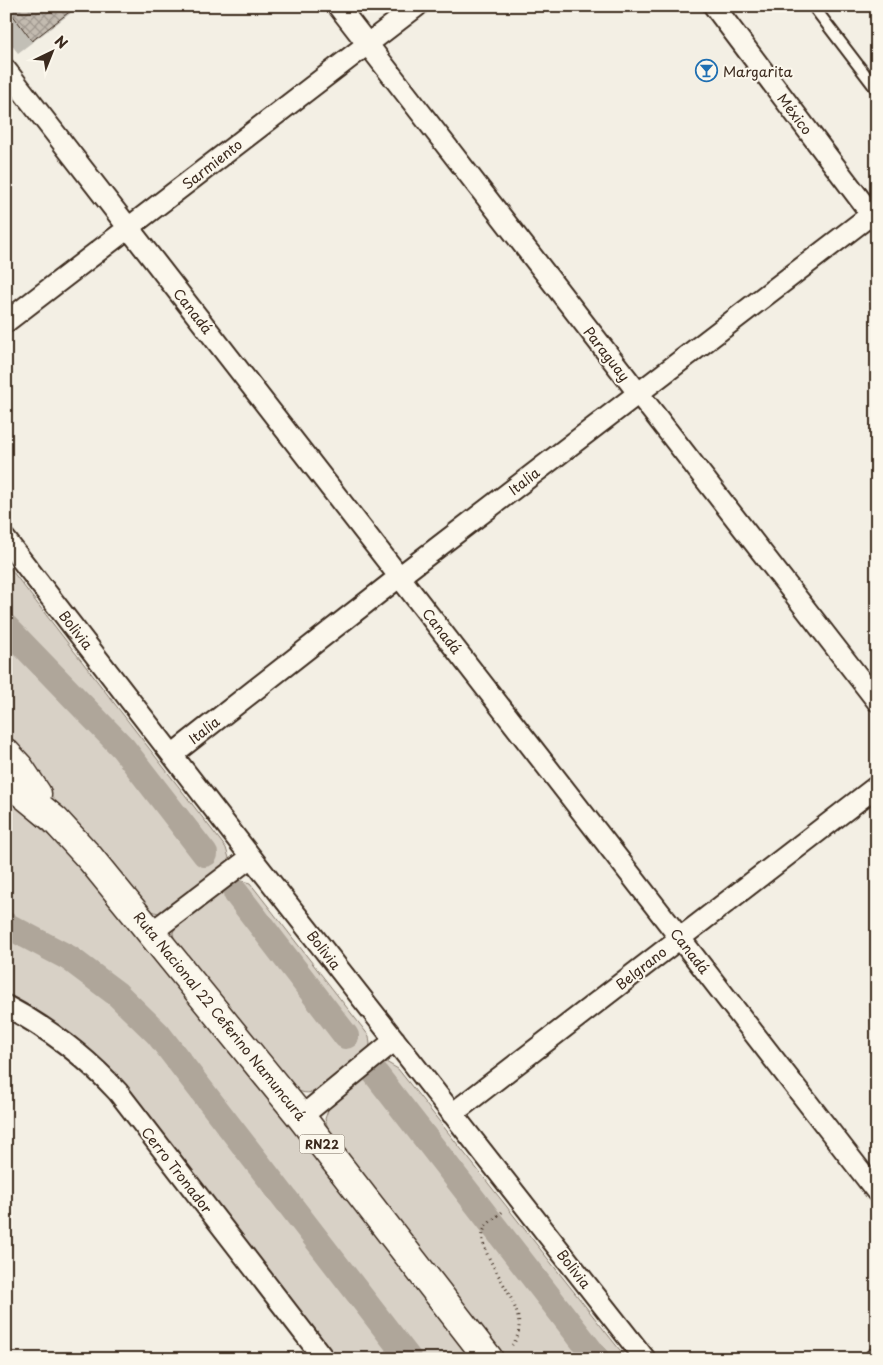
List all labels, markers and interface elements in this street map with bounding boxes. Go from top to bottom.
north arrow [28,28,78,78]
text: N [50,31,72,54]
bar icon: Margarita [695,59,719,83]
place label: Margarita [723,61,793,82]
street label: México [773,89,818,139]
street label: Sarmiento [177,134,247,194]
street label: Canadá [168,284,218,339]
street label: Paraguay [579,322,635,386]
street label: Italia [504,462,545,500]
street label: Canadá [417,604,467,659]
street label: Bolivia [54,606,98,654]
street label: Italia [184,711,225,749]
street label: Ruta Nacional 22 Ceferino Namuncurá [129,907,311,1125]
street label: Canadá [665,924,715,979]
street label: Bolivia [302,926,346,974]
street label: Belgrano [611,941,671,995]
street label: Cerro Tronador [137,1122,218,1218]
road number: RN22 [300,1134,344,1154]
street label: Bolivia [552,1245,596,1293]

